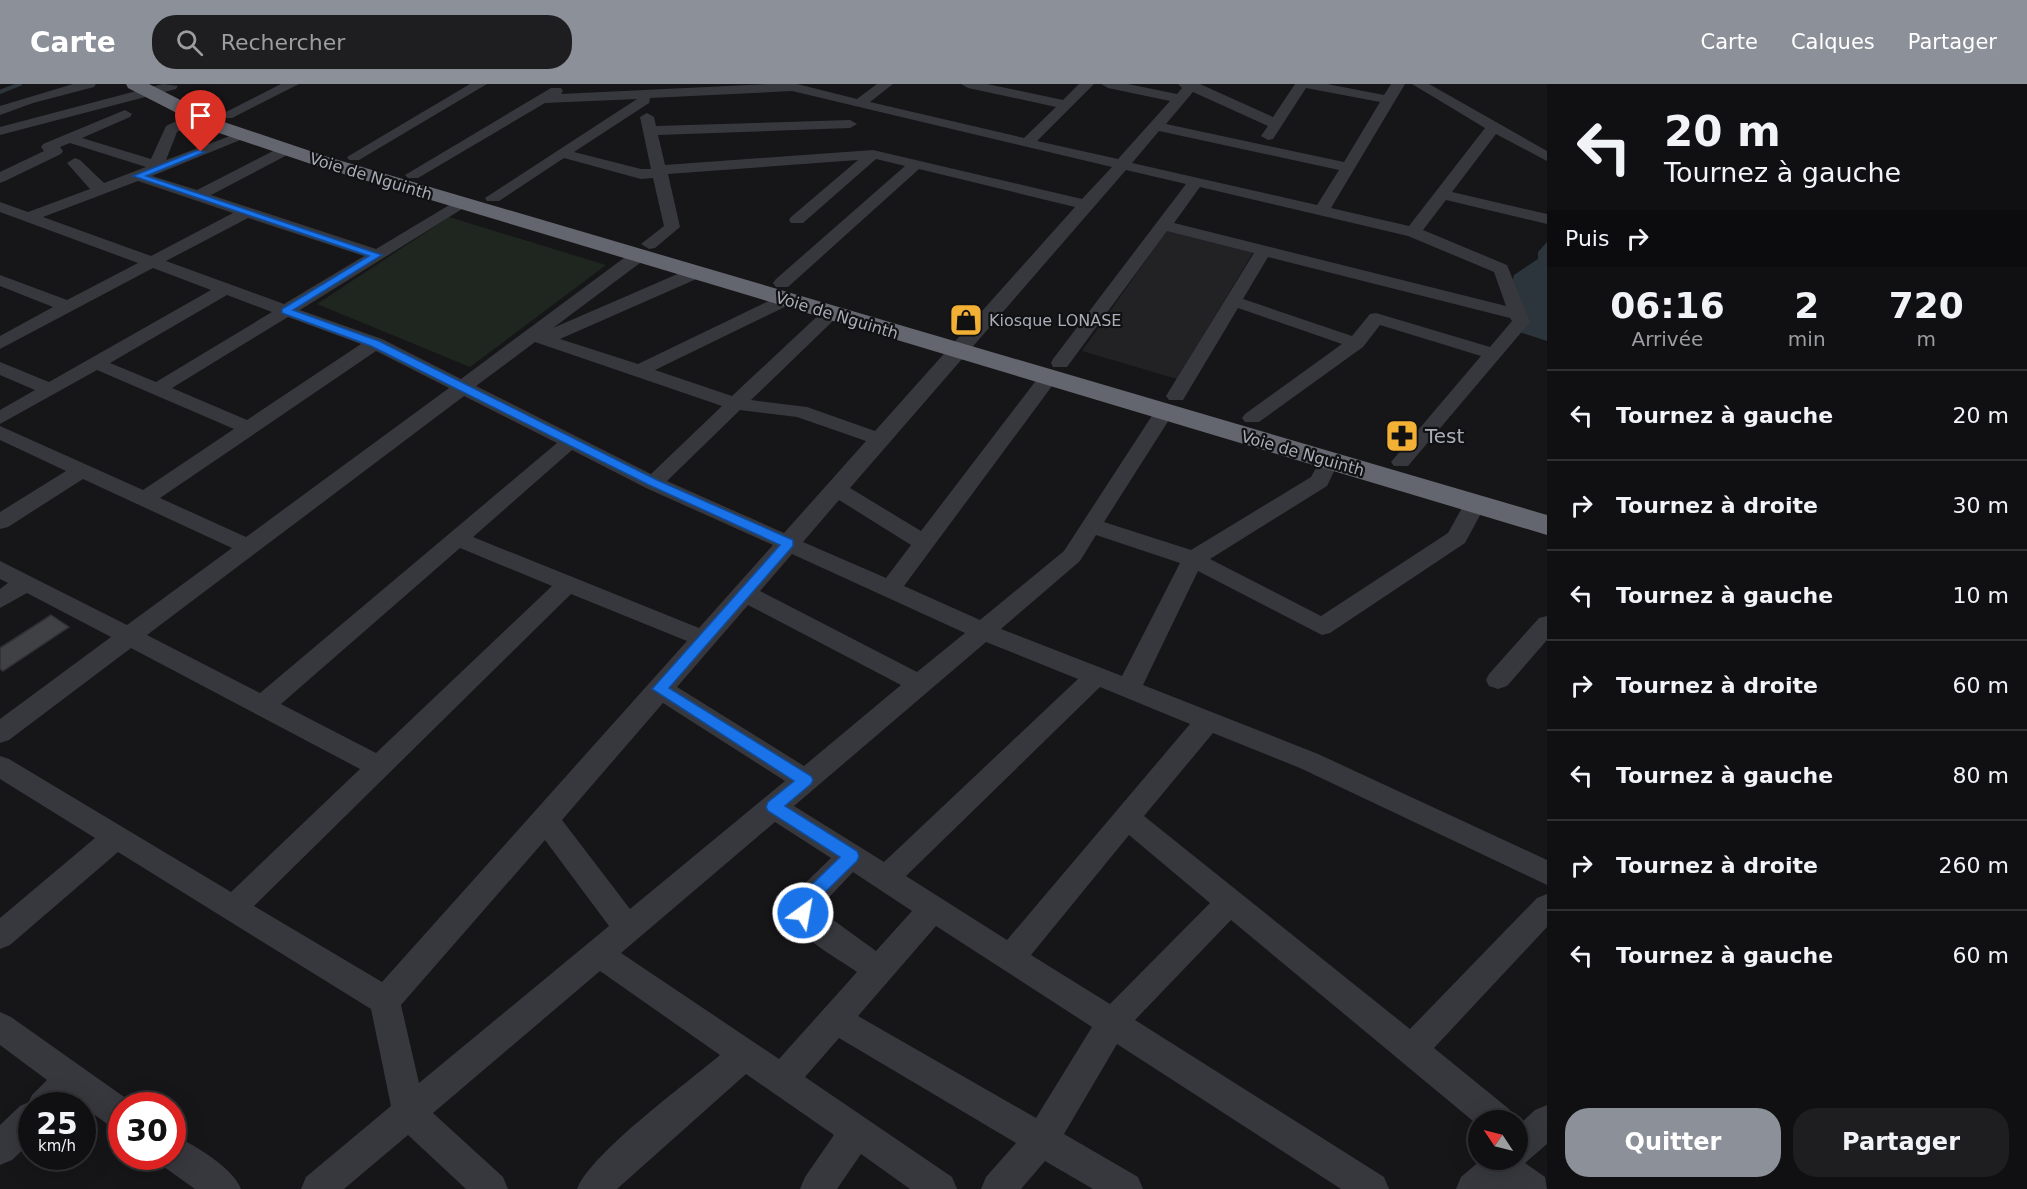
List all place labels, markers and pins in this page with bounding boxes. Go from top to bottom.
pin [175,90,226,152]
shop icon: Kiosque LONASE [948,302,984,338]
place label: Kiosque LONASE [989,311,1121,330]
pharmacy icon: Test [1384,418,1420,454]
place label: Test [1424,424,1465,448]

